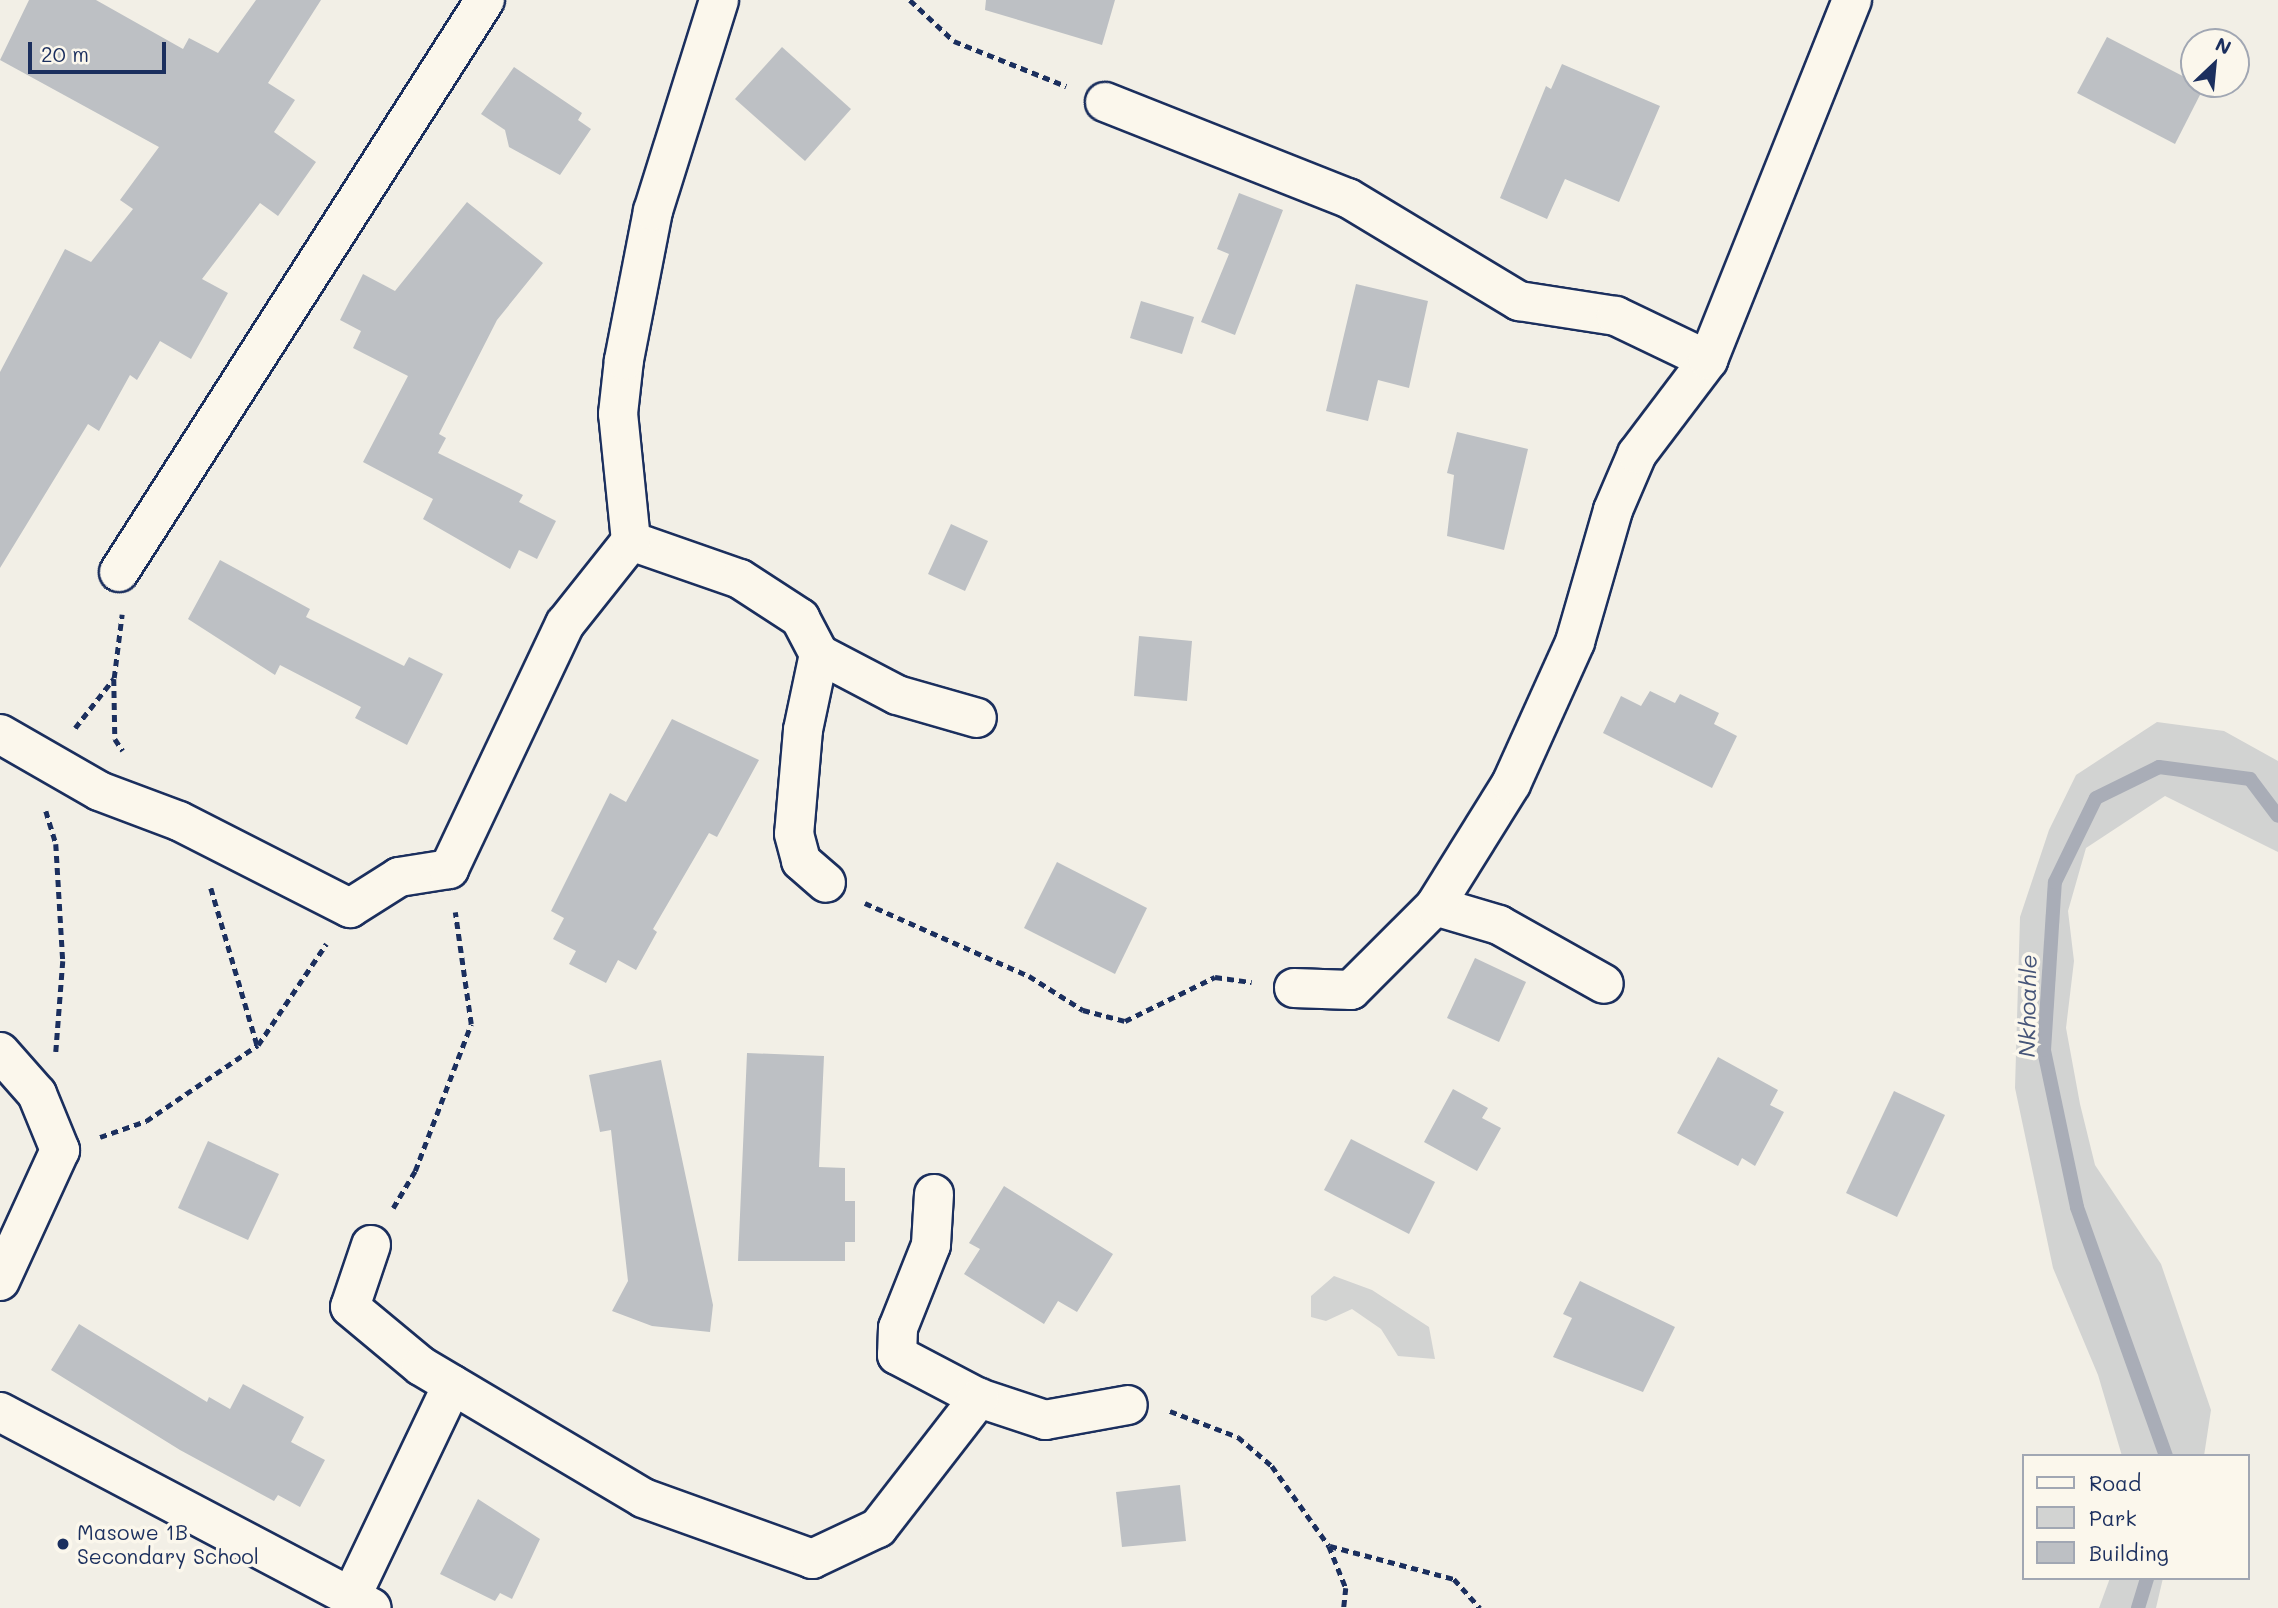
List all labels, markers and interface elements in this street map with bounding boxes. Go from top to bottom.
scale bar [32,28,170,72]
north arrow [2180,28,2250,98]
text: N [2212,31,2236,60]
text: 20 m [41,40,89,67]
water label: Nkhoahle [2012,954,2042,1058]
legend [2022,1454,2250,1580]
text: Road [2089,1469,2141,1496]
text: Park [2089,1504,2137,1531]
place label: Masowe 1B Secondary School [77,1519,259,1569]
marker: Masowe 1B Secondary School [55,1536,71,1552]
text: Building [2089,1539,2169,1566]

